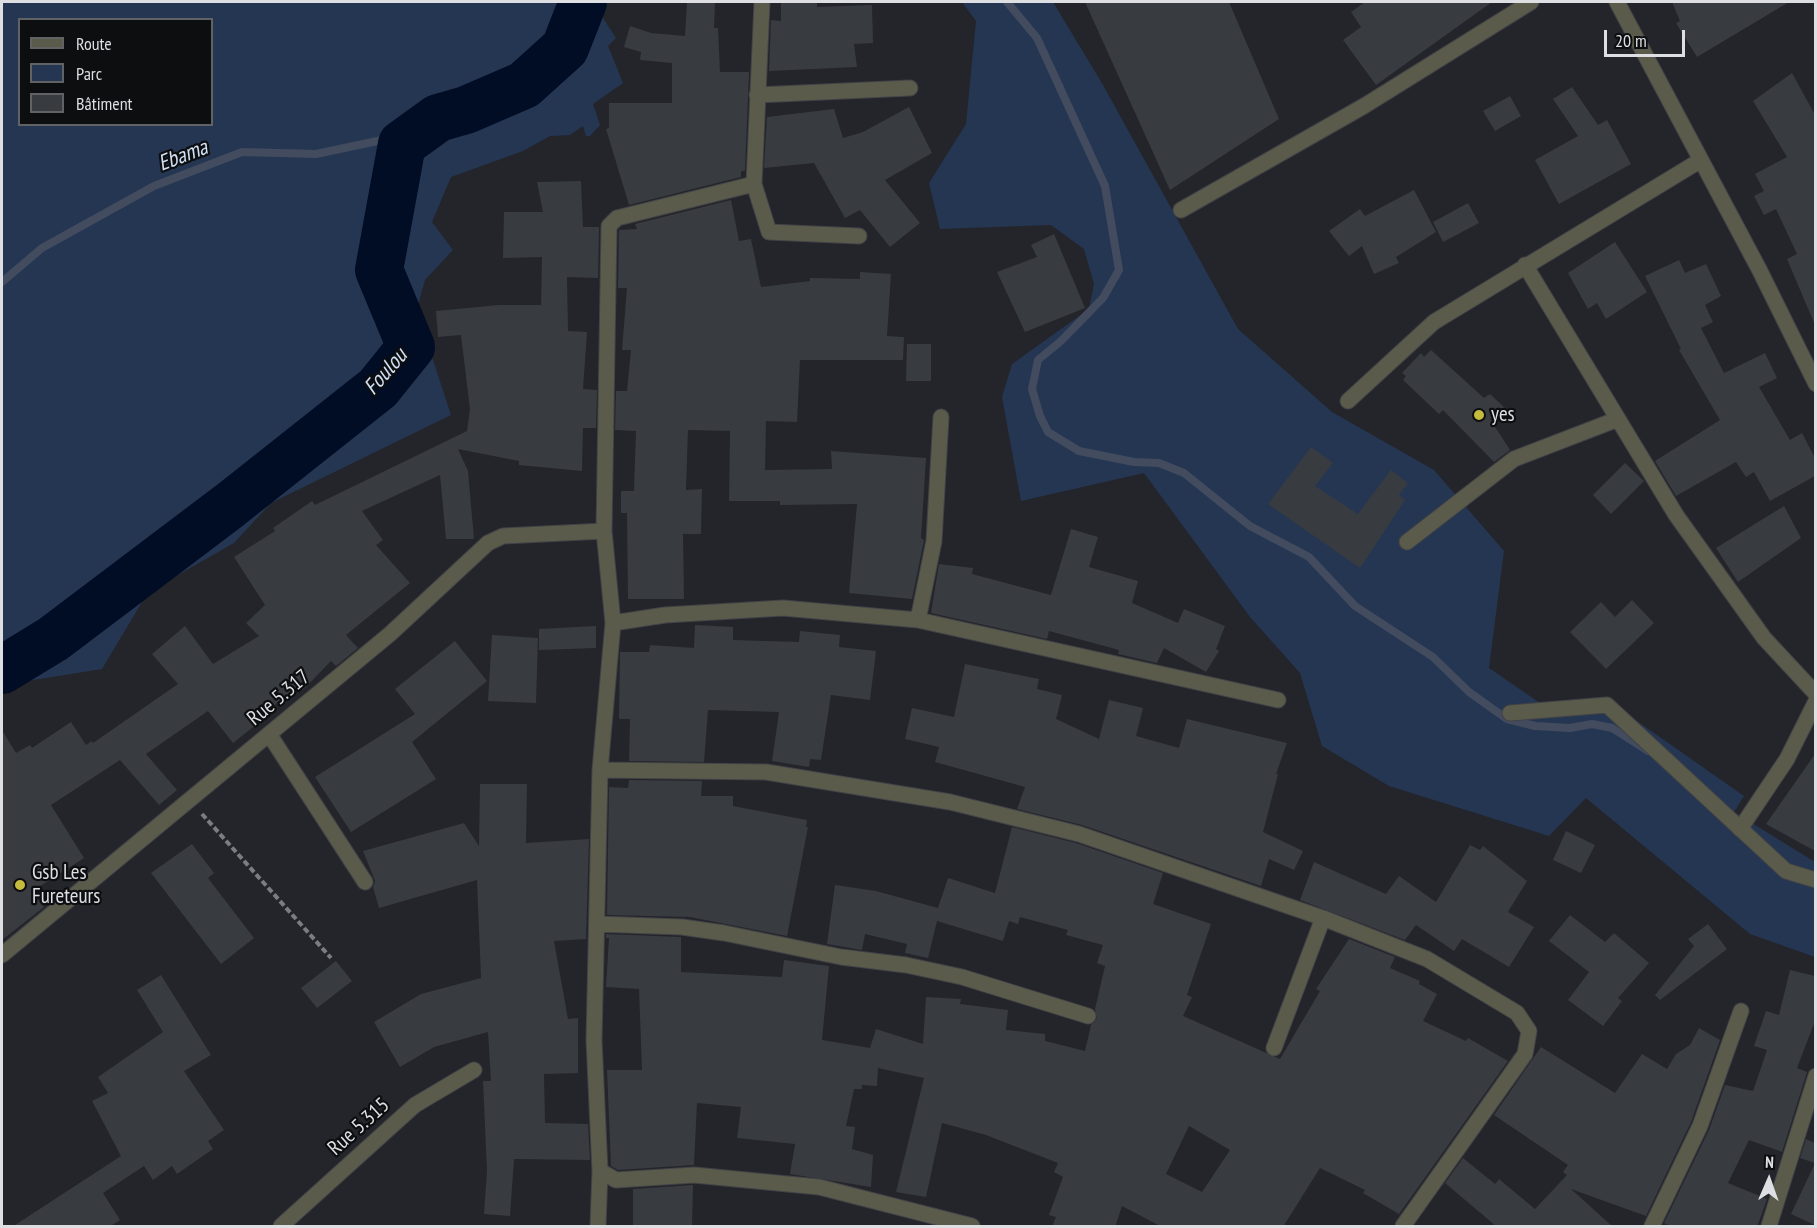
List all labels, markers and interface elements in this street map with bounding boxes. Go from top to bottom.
legend [18,18,213,126]
scale bar [1607,18,1688,56]
text: 20 m [1615,29,1647,52]
text: Route [76,32,112,55]
text: Parc [76,62,102,85]
text: Bâtiment [76,92,133,115]
water label: Ebama [155,135,211,177]
water label: Foulou [359,344,413,400]
place label: yes [1491,402,1515,428]
marker: yes [1472,408,1486,422]
street label: Rue 5.317 [243,665,315,731]
place label: Gsb Les Fureteurs [32,860,100,910]
marker: Gsb Les Fureteurs [13,878,27,892]
street label: Rue 5.315 [323,1093,395,1161]
north arrow [1739,1150,1799,1210]
text: N [1765,1152,1774,1172]

